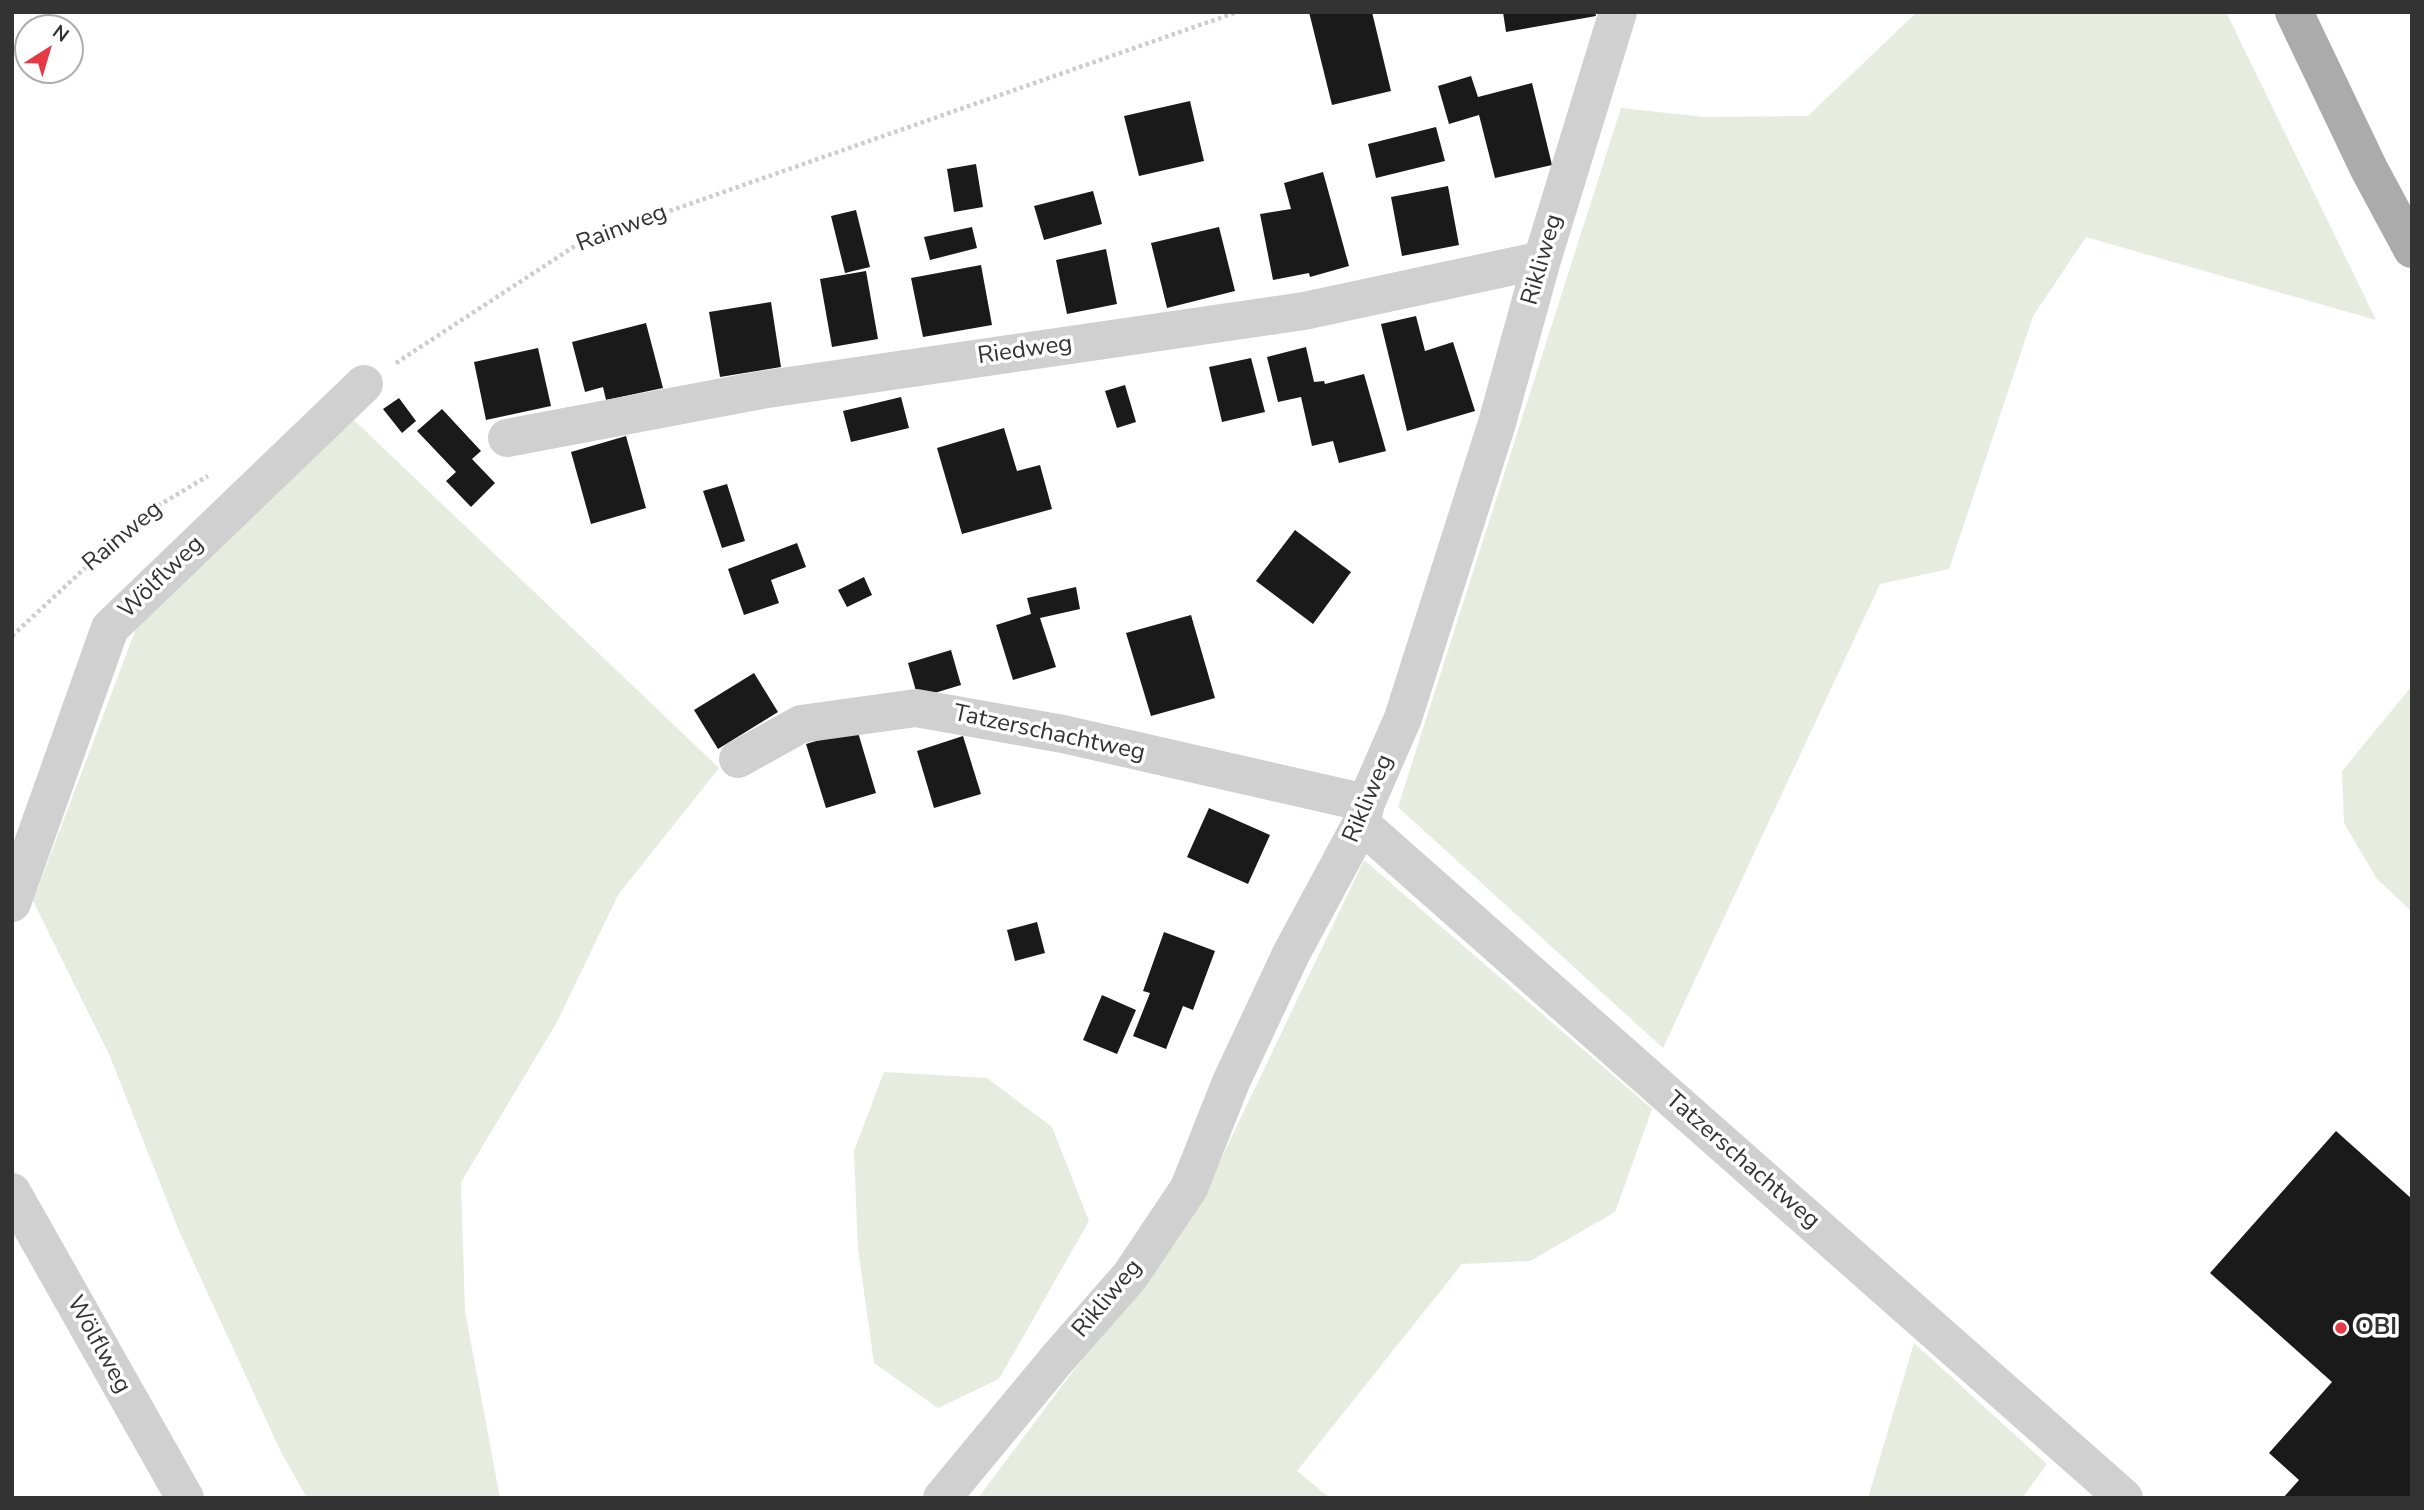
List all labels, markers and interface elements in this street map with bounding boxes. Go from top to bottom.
north arrow [14,14,84,84]
text: N [47,19,74,48]
street label: Rainweg [573,199,671,259]
street label: Rikliweg [1516,211,1570,309]
street label: Riedweg [976,330,1074,372]
street label: Rainweg [77,496,169,578]
street label: Wölflweg [114,530,210,626]
street label: Tatzerschachtweg [951,700,1147,768]
street label: Rikliweg [1338,751,1400,847]
street label: Tatzerschachtweg [1659,1086,1825,1236]
street label: Rikliweg [1067,1254,1149,1344]
street label: Wölflweg [59,1291,137,1399]
place label: OBI [2355,1314,2397,1342]
marker: OBI [2333,1320,2349,1336]

